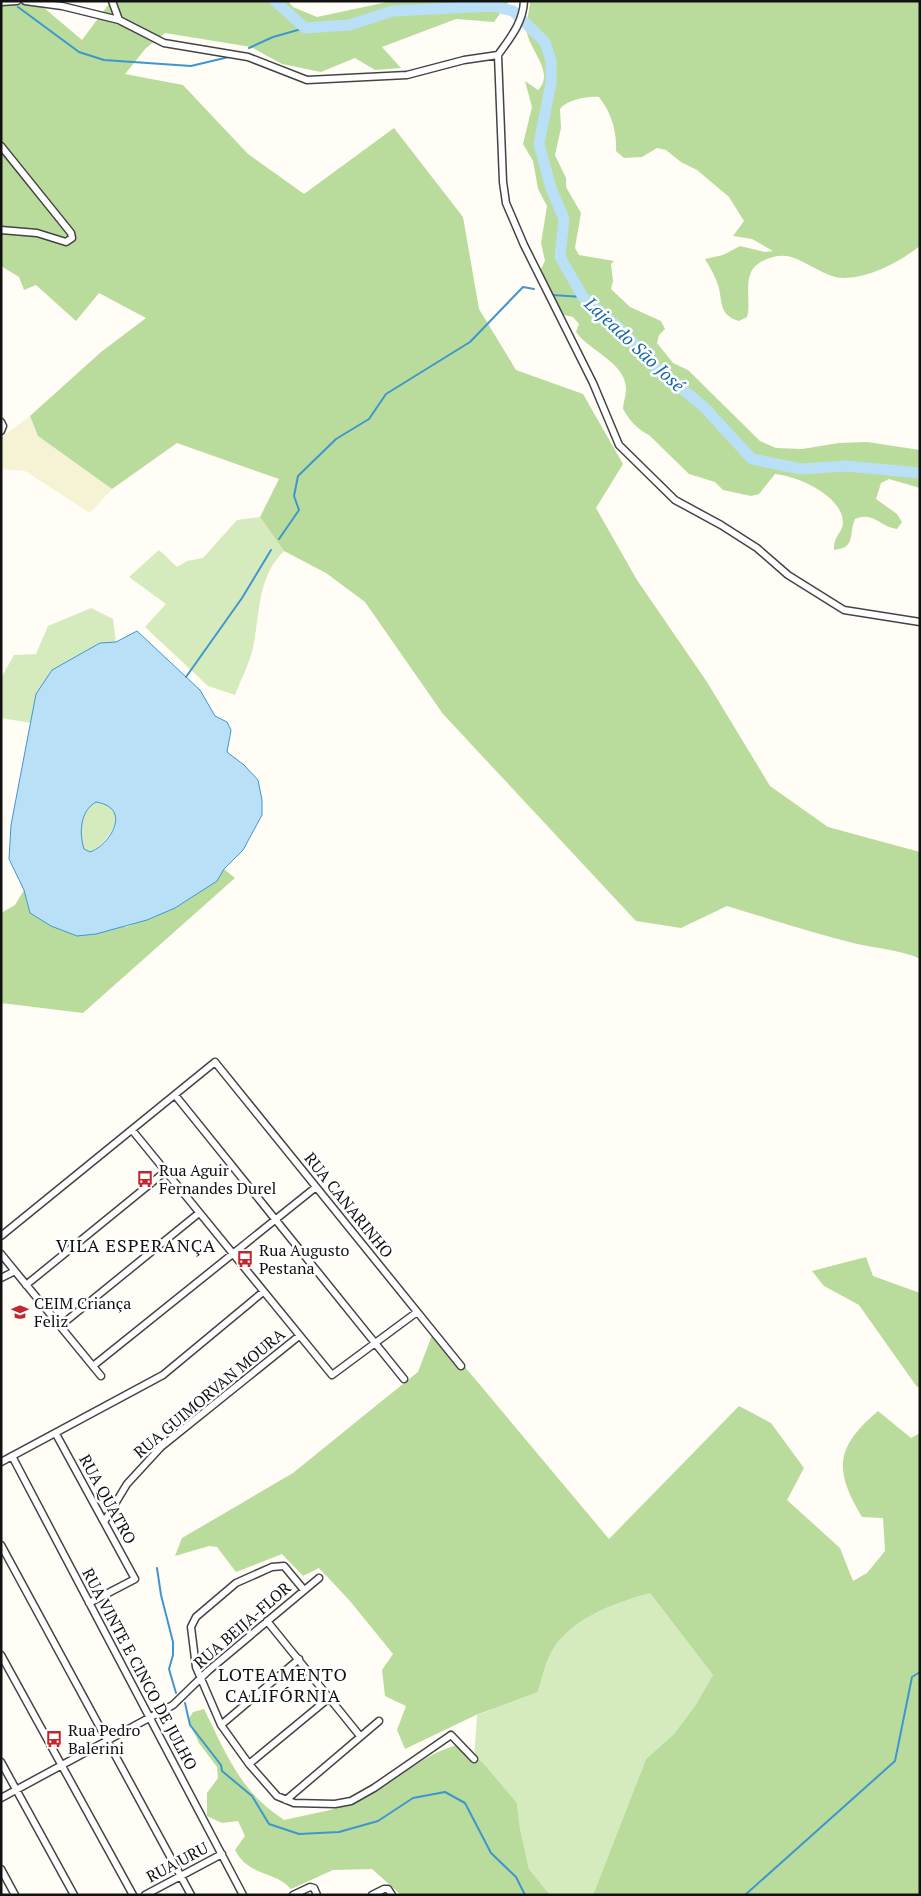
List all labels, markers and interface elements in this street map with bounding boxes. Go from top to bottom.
water label: Lajeado São José [579,291,691,397]
street label: RUA CANARINHO [300,1148,398,1262]
place label: Rua Aguir Fernandes Durel [159,1159,276,1199]
bus stop icon: Rua Aguir Fernandes Durel [135,1169,155,1189]
district label: VILA ESPERANÇA [56,1233,216,1257]
place label: Rua Augusto Pestana [259,1239,350,1279]
bus stop icon: Rua Augusto Pestana [235,1249,255,1269]
place label: CEIM Criança Feliz [34,1292,131,1332]
school or university icon: CEIM Criança Feliz [10,1302,30,1322]
street label: RUA GUIMORVAN MOURA [129,1323,289,1463]
street label: RUA QUATRO [74,1450,142,1548]
street label: RUA VINTE E CINCO DE JULHO [77,1564,203,1774]
street label: RUA BEIJA-FLOR [189,1576,296,1673]
district label: LOTEAMENTO CALIFÓRNIA [218,1662,348,1707]
place label: Rua Pedro Balerini [68,1719,140,1759]
bus stop icon: Rua Pedro Balerini [44,1729,64,1749]
street label: RUA URU [142,1836,212,1887]

